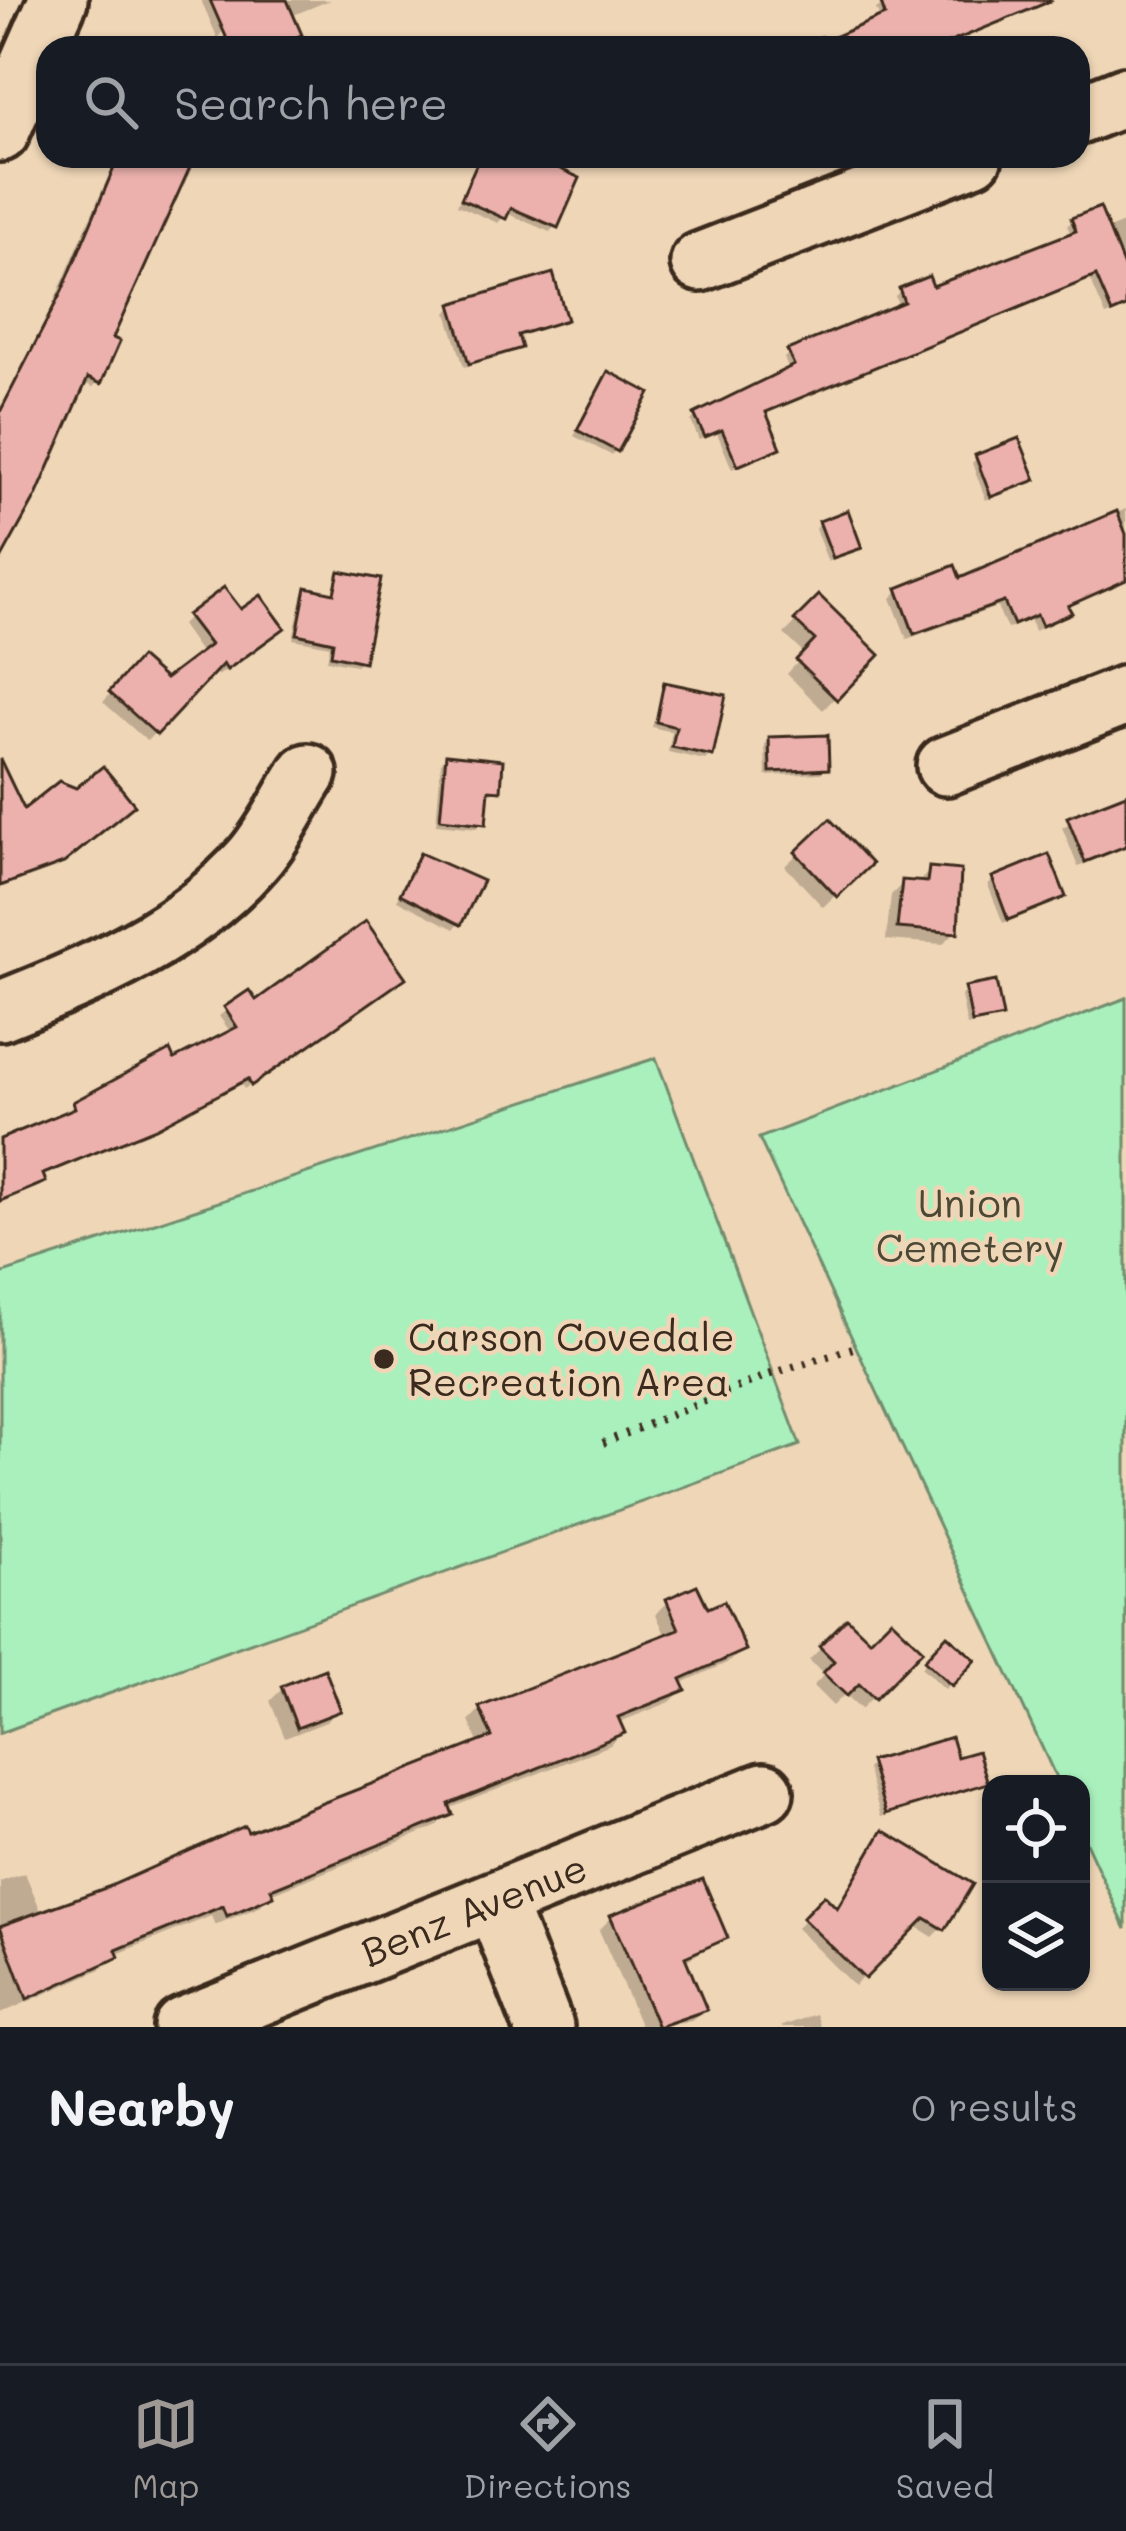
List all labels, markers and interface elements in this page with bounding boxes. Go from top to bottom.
search box [36,36,1090,168]
icon: search [78,69,144,135]
text: Search here [174,73,448,131]
park label: Union Cemetery [876,1176,1064,1272]
place label: Carson Covedale Recreation Area [408,1310,735,1406]
marker: Carson Covedale Recreation Area [371,1346,397,1372]
map controls [982,1775,1090,1991]
button: locate [982,1775,1090,1883]
street label: Benz Avenue [353,1840,594,1977]
button: layers [982,1883,1090,1991]
text: Nearby [48,2072,235,2139]
text: 0 results [912,2080,1078,2131]
tab: Map [132,2391,199,2506]
tab: Directions [464,2391,631,2506]
tab: Saved [896,2391,994,2506]

